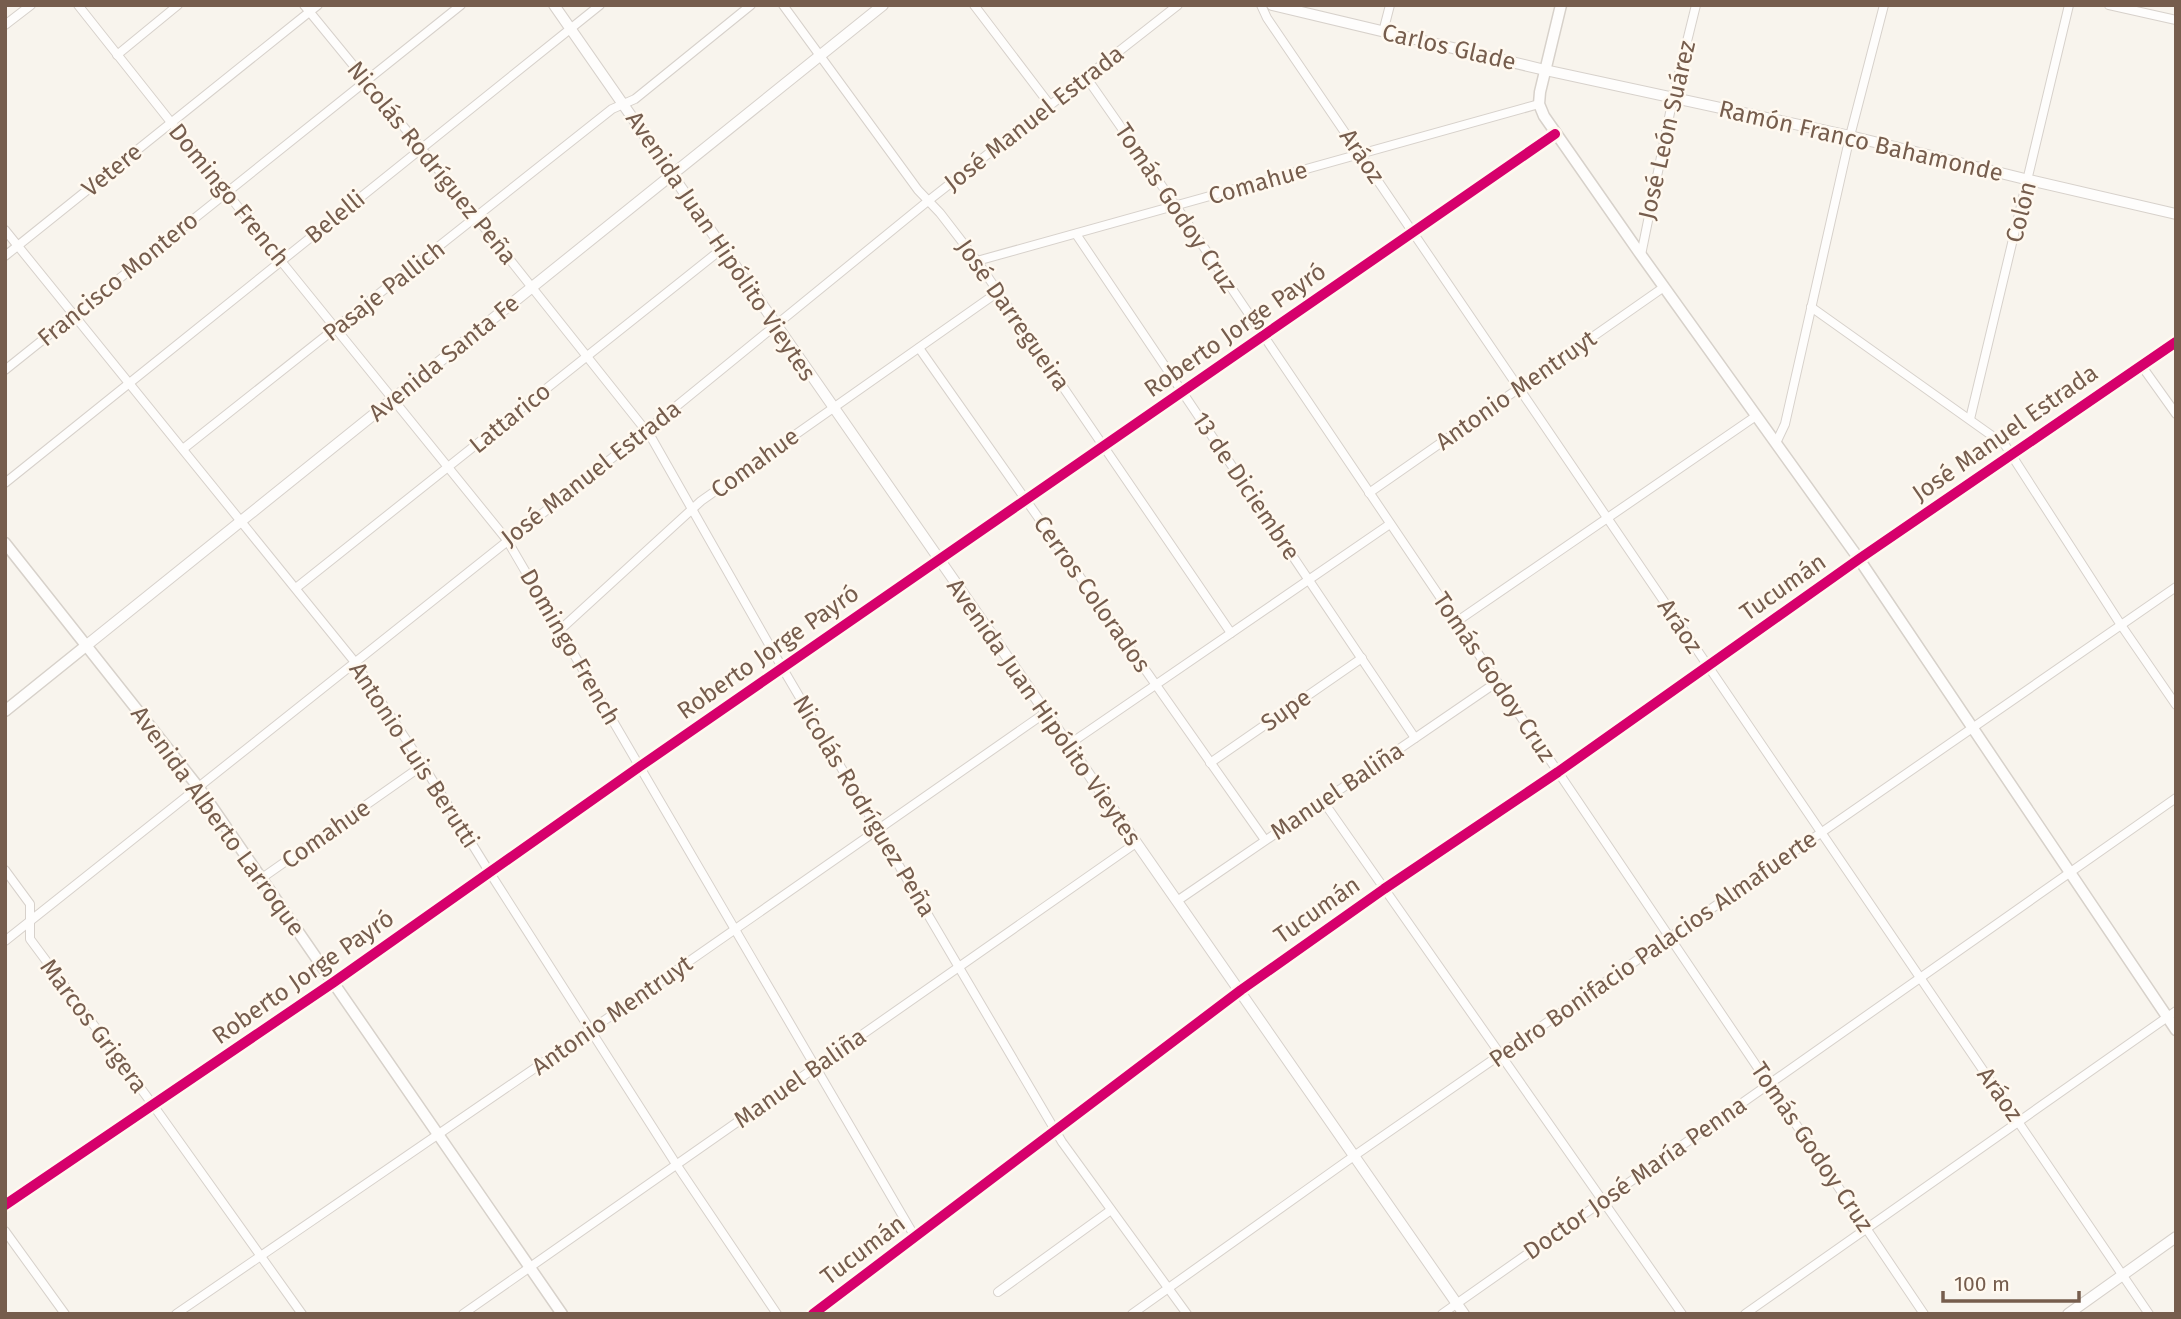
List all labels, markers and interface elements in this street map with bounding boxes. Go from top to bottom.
street label: Carlos Glade [1379,18,1519,76]
street label: José León Suárez [1633,38,1701,222]
street label: José Manuel Estrada [939,39,1129,197]
street label: Nicolás Rodríguez Peña [341,56,523,270]
street label: Ramón Franco Bahamonde [1716,95,2006,187]
street label: Avenida Juan Hipólito Vieytes [620,106,822,386]
street label: Domingo French [163,118,295,272]
street label: Tomás Godoy Cruz [1109,118,1243,298]
street label: Aráoz [1334,123,1390,189]
street label: Vetere [76,137,148,203]
street label: Comahue [1205,156,1311,210]
street label: Colón [2000,179,2042,245]
street label: Belelli [300,185,370,249]
street label: Francisco Montero [32,206,204,352]
street label: José Darregueira [950,234,1076,396]
street label: Pasaje Pallich [317,235,451,347]
street label: Roberto Jorge Payró [1139,257,1331,403]
street label: Avenida Santa Fe [363,289,525,427]
street label: Antonio Mentruyt [1430,324,1602,456]
street label: José Manuel Estrada [1907,359,2103,507]
street label: Lattarico [464,377,556,459]
street label: José Manuel Estrada [496,394,686,552]
street label: 13 de Diciembre [1186,407,1306,565]
street label: Comahue [706,422,804,504]
street label: Cerros Colorados [1028,510,1156,678]
street label: Tucumán [1735,547,1831,627]
street label: Domingo French [514,564,626,730]
street label: Avenida Juan Hipólito Vieytes [941,573,1147,851]
street label: Roberto Jorge Payró [672,579,864,725]
street label: Tomás Godoy Cruz [1427,587,1561,767]
street label: Aráoz [1652,593,1708,659]
street label: Antonio Luis Berutti [343,657,485,853]
street label: Supe [1256,683,1316,737]
street label: Nicolás Rodríguez Peña [787,690,941,922]
street label: Avenida Alberto Larroque [125,701,311,941]
street label: Manuel Baliña [1265,736,1409,846]
street label: Comahue [276,793,376,875]
street label: Pedro Bonifacio Palacios Almafuerte [1484,825,1822,1073]
street label: Tucumán [1269,870,1365,950]
street label: Roberto Jorge Payró [207,904,399,1050]
street label: Antonio Mentruyt [526,949,698,1081]
street label: Marcos Grigera [34,953,154,1099]
street label: Manuel Baliña [729,1022,871,1134]
street label: Tomás Godoy Cruz [1745,1057,1879,1237]
street label: Aráoz [1971,1062,2029,1126]
street label: Doctor José María Penna [1518,1090,1752,1266]
street label: Tucumán [815,1209,911,1291]
scale bar [1943,1260,2080,1304]
text: 100 m [1954,1271,2010,1297]

